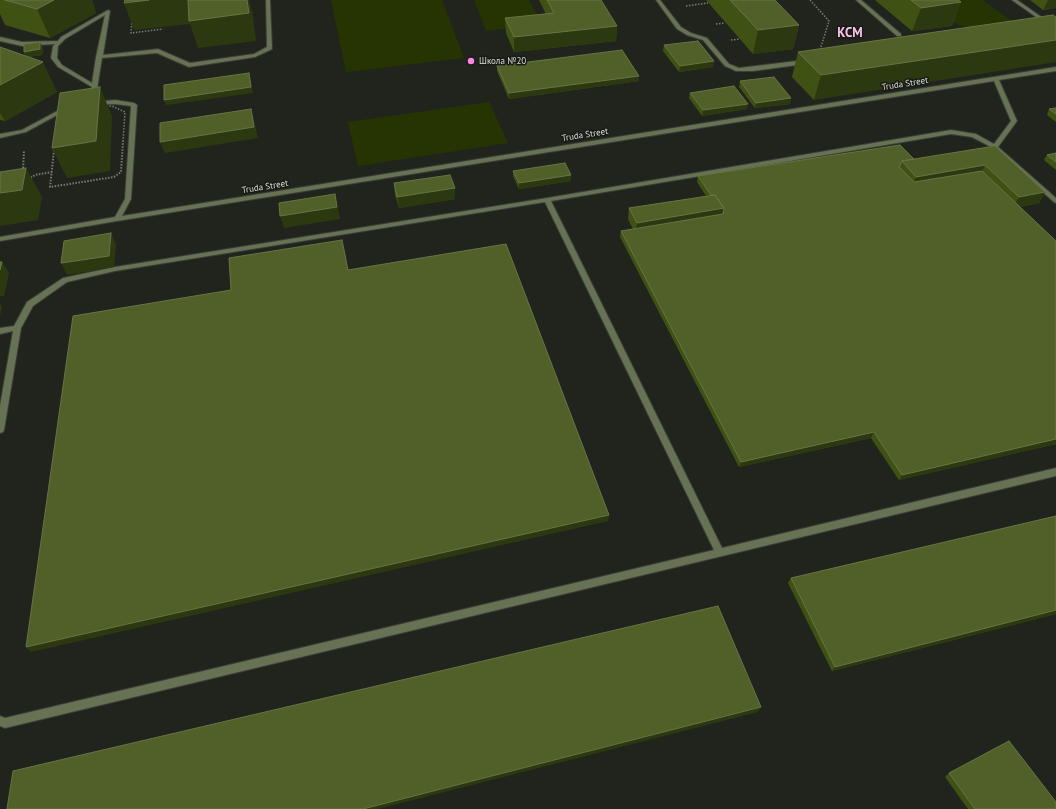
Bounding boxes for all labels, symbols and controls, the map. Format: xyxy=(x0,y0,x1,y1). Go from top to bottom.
district label: КСМ xyxy=(837,25,863,41)
marker: Школа №20 xyxy=(466,56,476,66)
place label: Школа №20 xyxy=(479,56,526,66)
street label: Truda Street xyxy=(881,75,929,93)
street label: Truda Street xyxy=(561,126,609,144)
street label: Truda Street xyxy=(241,178,289,196)

